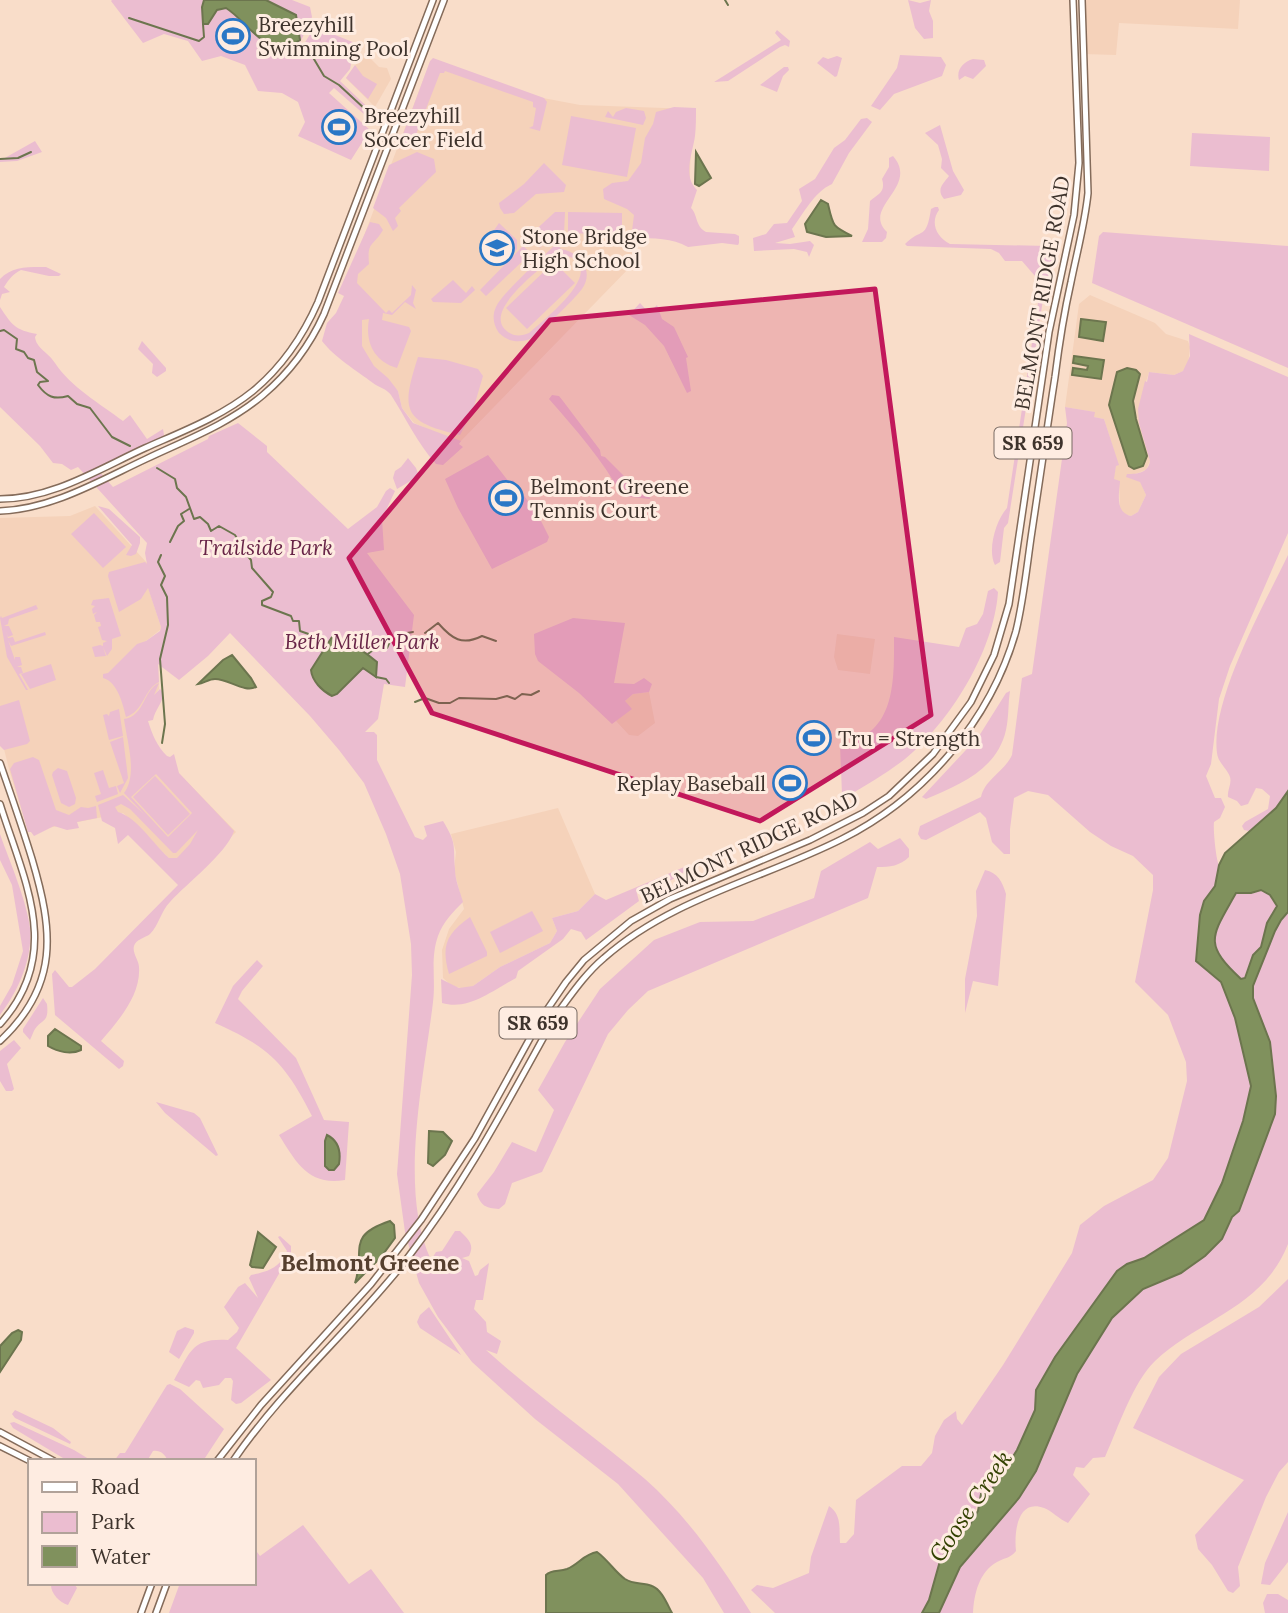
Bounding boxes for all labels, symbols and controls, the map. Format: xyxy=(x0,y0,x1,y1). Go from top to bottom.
place label: Breezyhill Swimming Pool xyxy=(258,11,409,62)
sports icon: Breezyhill Swimming Pool xyxy=(214,17,252,55)
place label: Breezyhill Soccer Field xyxy=(364,102,483,153)
sports icon: Breezyhill Soccer Field xyxy=(320,108,358,146)
street label: BELMONT RIDGE ROAD xyxy=(1008,174,1076,412)
place label: Stone Bridge High School xyxy=(522,223,647,274)
school or university icon: Stone Bridge High School xyxy=(478,229,516,267)
road number: SR 659 xyxy=(995,428,1072,458)
place label: Belmont Greene Tennis Court xyxy=(530,473,689,524)
sports icon: Belmont Greene Tennis Court xyxy=(487,479,525,517)
park label: Trailside Park xyxy=(199,534,333,561)
park label: Beth Miller Park xyxy=(284,628,440,655)
sports icon: Tru = Strength xyxy=(795,719,833,757)
place label: Tru = Strength xyxy=(838,725,980,752)
sports icon: Replay Baseball xyxy=(771,764,809,802)
place label: Replay Baseball xyxy=(617,770,766,797)
street label: BELMONT RIDGE ROAD xyxy=(636,785,862,909)
road number: SR 659 xyxy=(500,1007,576,1038)
district label: Belmont Greene xyxy=(281,1248,459,1277)
water label: Goose Creek xyxy=(922,1445,1018,1567)
legend xyxy=(28,1459,256,1585)
text: Road xyxy=(91,1473,140,1500)
text: Park xyxy=(91,1508,135,1535)
text: Water xyxy=(91,1543,150,1570)

